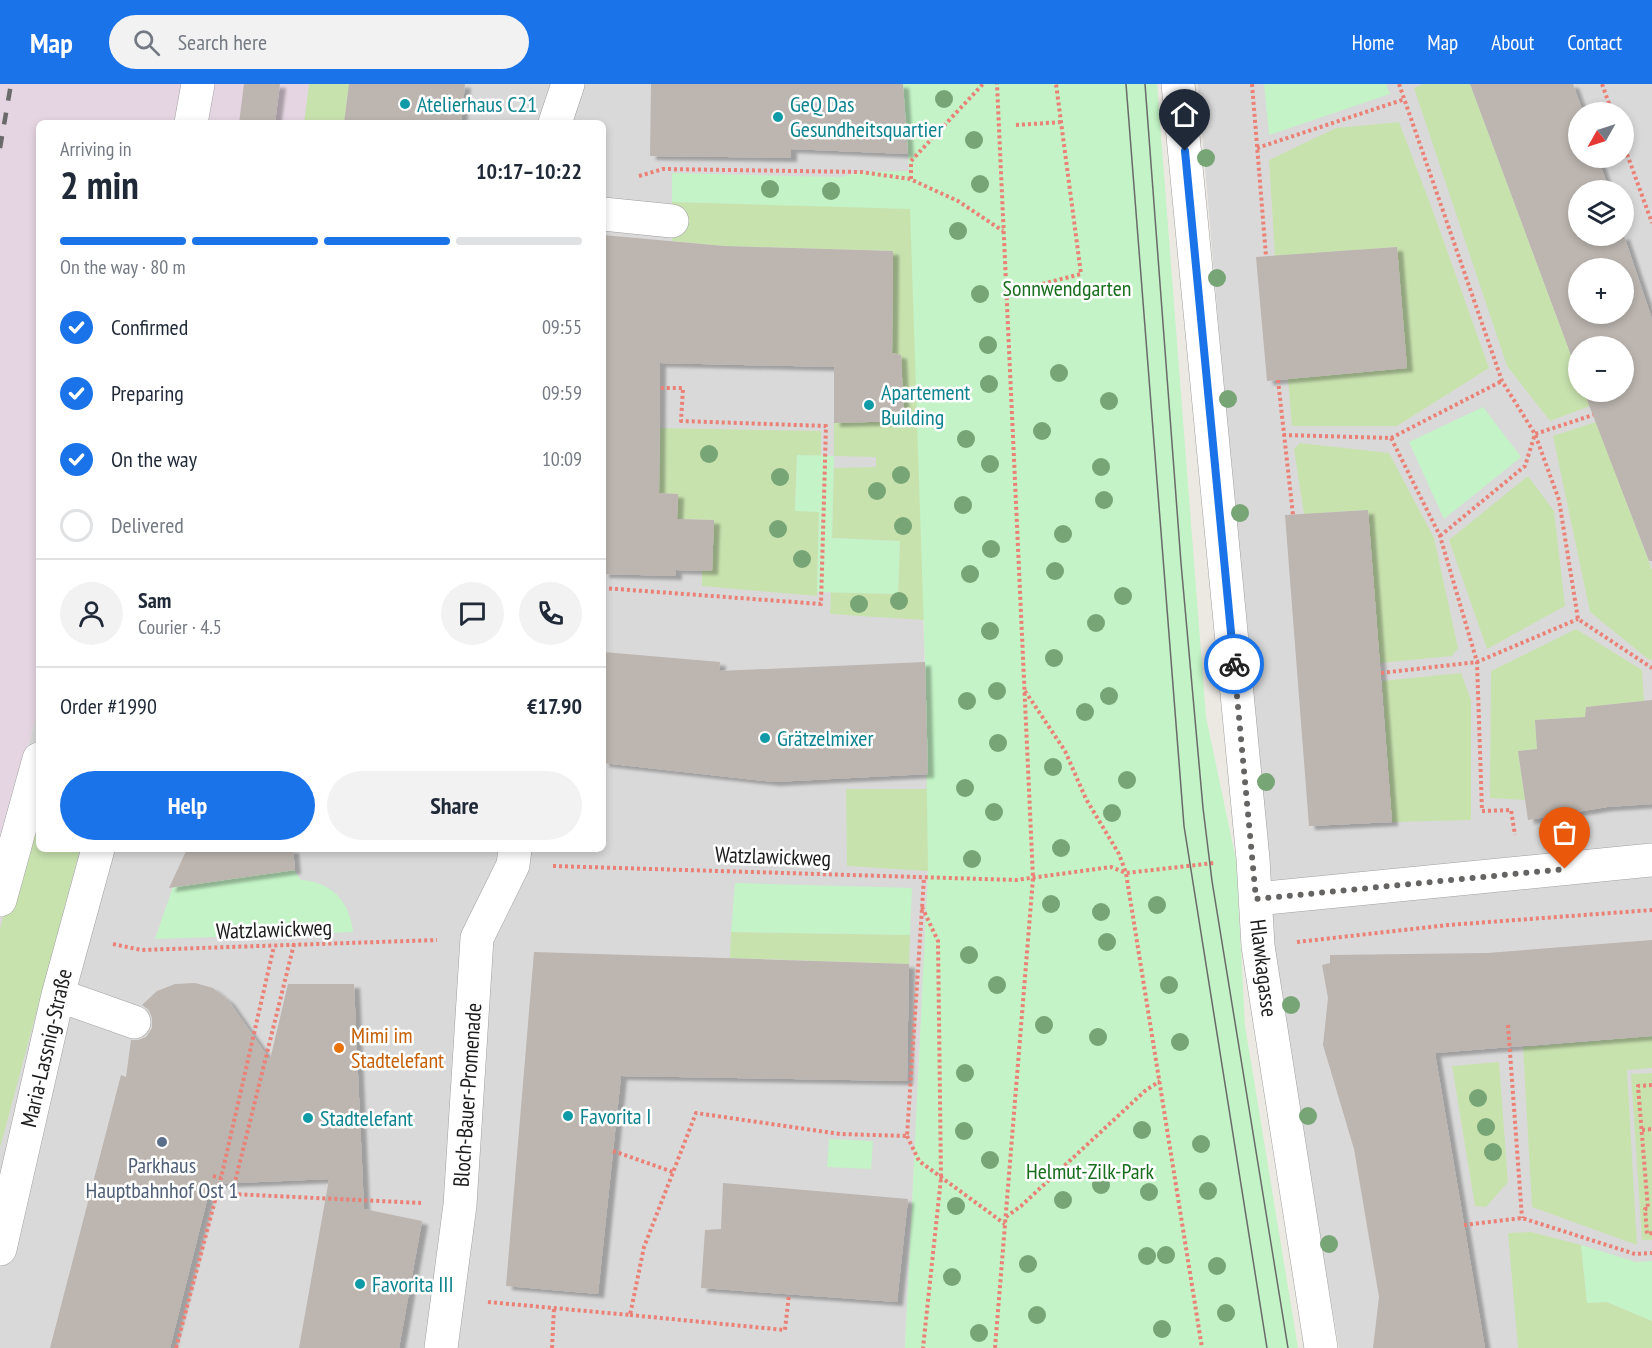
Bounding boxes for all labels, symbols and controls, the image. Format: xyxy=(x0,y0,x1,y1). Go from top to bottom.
search box xyxy=(109,15,529,69)
text: Map xyxy=(30,24,73,61)
icon: search xyxy=(130,26,163,59)
text: Search here xyxy=(178,28,267,56)
text: Home xyxy=(1352,29,1394,56)
text: Map xyxy=(1427,29,1458,56)
text: About xyxy=(1491,29,1534,56)
text: Contact xyxy=(1567,29,1622,56)
pin xyxy=(1159,89,1210,151)
place label: Atelierhaus C21 xyxy=(417,90,537,118)
place label: GeQ Das Gesundheitsquartier xyxy=(790,90,943,143)
marker: Atelierhaus C21 xyxy=(398,97,412,111)
icon: home xyxy=(1168,98,1201,131)
north arrow xyxy=(1568,102,1634,168)
map controls xyxy=(1568,102,1634,402)
marker: GeQ Das Gesundheitsquartier xyxy=(771,110,785,124)
text: Arriving in xyxy=(60,136,132,162)
text: 10:17–10:22 xyxy=(476,157,582,185)
text: 2 min xyxy=(60,159,139,210)
button: layers xyxy=(1568,180,1634,246)
text: On the way · 80 m xyxy=(60,254,186,280)
button: + xyxy=(1568,258,1634,324)
park label: Sonnwendgarten xyxy=(1003,274,1131,302)
icon: check xyxy=(60,311,93,344)
text: Confirmed xyxy=(111,313,188,341)
text: 09:55 xyxy=(542,314,582,340)
button: − xyxy=(1568,336,1634,402)
icon: check xyxy=(60,377,93,410)
place label: Apartement Building xyxy=(881,378,970,431)
text: Preparing xyxy=(111,379,184,407)
text: 09:59 xyxy=(542,380,582,406)
marker: Apartement Building xyxy=(862,398,876,412)
icon: check xyxy=(60,443,93,476)
text: On the way xyxy=(111,445,197,473)
text: 10:09 xyxy=(542,446,582,472)
text: Delivered xyxy=(111,511,184,539)
button: person xyxy=(60,582,123,645)
button: chat xyxy=(441,582,504,645)
button: phone xyxy=(519,582,582,645)
text: Sam xyxy=(138,586,171,614)
text: Courier · 4.5 xyxy=(138,614,222,640)
courier xyxy=(1204,634,1264,694)
icon: bike xyxy=(1218,648,1251,681)
text: Order #1990 xyxy=(60,692,157,720)
text: €17.90 xyxy=(527,692,582,720)
place label: Grätzelmixer xyxy=(777,724,873,752)
marker: Grätzelmixer xyxy=(758,731,772,745)
button: Help xyxy=(60,771,315,840)
button: Share xyxy=(327,771,582,840)
pin xyxy=(1539,807,1590,869)
icon: bag xyxy=(1548,816,1581,849)
street label: Watzlawickweg xyxy=(715,840,831,872)
street label: Watzlawickweg xyxy=(216,913,332,945)
street label: Hlawkagasse xyxy=(1244,918,1284,1018)
street label: Maria-Lassnig-Straße xyxy=(14,966,78,1130)
street label: Bloch-Bauer-Promenade xyxy=(447,1002,487,1188)
place label: Mimi im Stadtelefant xyxy=(351,1021,444,1074)
marker: Mimi im Stadtelefant xyxy=(332,1041,346,1055)
place label: Favorita I xyxy=(580,1102,651,1130)
place label: Stadtelefant xyxy=(320,1104,413,1132)
marker: Favorita I xyxy=(561,1109,575,1123)
marker: Stadtelefant xyxy=(301,1111,315,1125)
marker: Parkhaus Hauptbahnhof Ost 1 xyxy=(155,1135,169,1149)
place label: Parkhaus Hauptbahnhof Ost 1 xyxy=(86,1151,238,1204)
park label: Helmut-Zilk-Park xyxy=(1026,1157,1155,1185)
place label: Favorita III xyxy=(372,1270,454,1298)
marker: Favorita III xyxy=(353,1277,367,1291)

